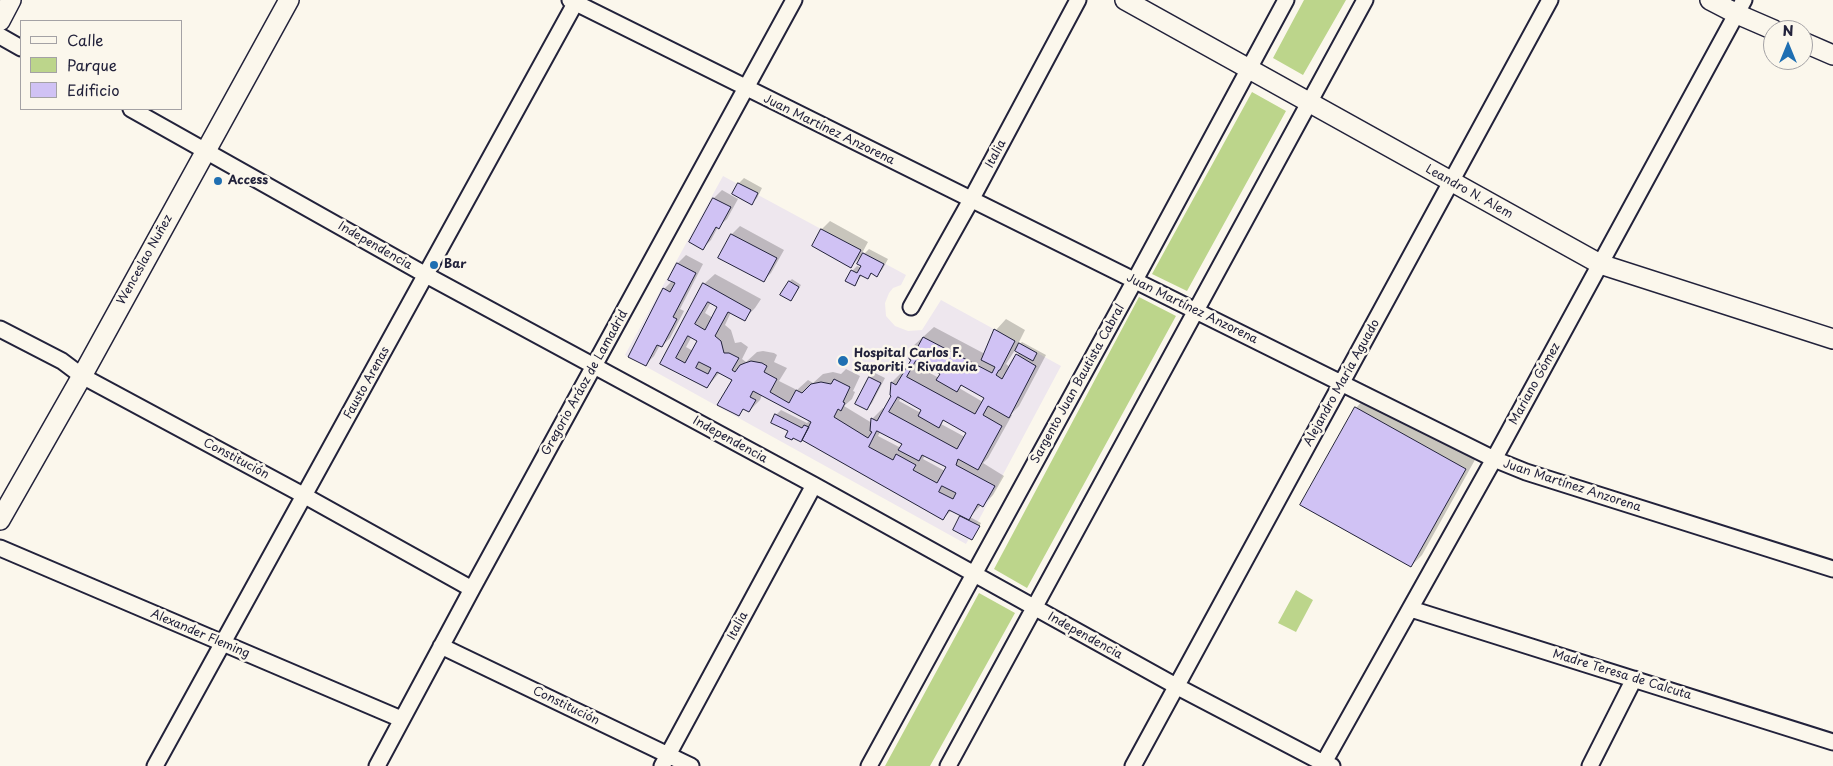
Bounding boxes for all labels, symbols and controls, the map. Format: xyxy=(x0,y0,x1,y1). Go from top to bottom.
legend xyxy=(20,20,182,110)
north arrow xyxy=(1763,20,1813,70)
text: N xyxy=(1782,20,1794,41)
text: Calle xyxy=(67,28,104,51)
text: Parque xyxy=(67,53,117,76)
text: Edificio xyxy=(67,78,120,101)
street label: Juan Martínez Anzorena xyxy=(761,92,897,168)
street label: Italia xyxy=(983,137,1009,171)
street label: Leandro N. Alem xyxy=(1423,162,1515,222)
place label: Access xyxy=(228,174,268,188)
marker: Access xyxy=(212,175,224,187)
street label: Wenceslao Nuñez xyxy=(114,213,176,307)
street label: Independencia xyxy=(335,219,415,273)
place label: Bar xyxy=(444,258,466,272)
marker: Bar xyxy=(428,259,440,271)
street label: Juan Martínez Anzorena xyxy=(1124,271,1260,347)
street label: Sargento Juan Bautista Cabral xyxy=(1028,302,1128,466)
street label: Gregorio Aráoz de Lamadrid xyxy=(539,308,631,458)
street label: Alejandro María Aguado xyxy=(1301,317,1383,449)
street label: Mariano Gómez xyxy=(1507,341,1563,427)
street label: Fausto Arenas xyxy=(341,344,393,422)
place label: Hospital Carlos F. Saporiti - Rivadavia xyxy=(854,347,977,375)
marker: Hospital Carlos F. Saporiti - Rivadavia xyxy=(836,354,850,368)
street label: Independencia xyxy=(690,414,770,466)
street label: Constitución xyxy=(201,436,271,482)
street label: Juan Martínez Anzorena xyxy=(1501,457,1643,515)
street label: Alexander Fleming xyxy=(148,607,252,661)
street label: Italia xyxy=(725,609,751,643)
street label: Independencia xyxy=(1045,610,1125,662)
street label: Madre Teresa de Calcuta xyxy=(1551,647,1693,703)
street label: Constitución xyxy=(530,684,602,728)

